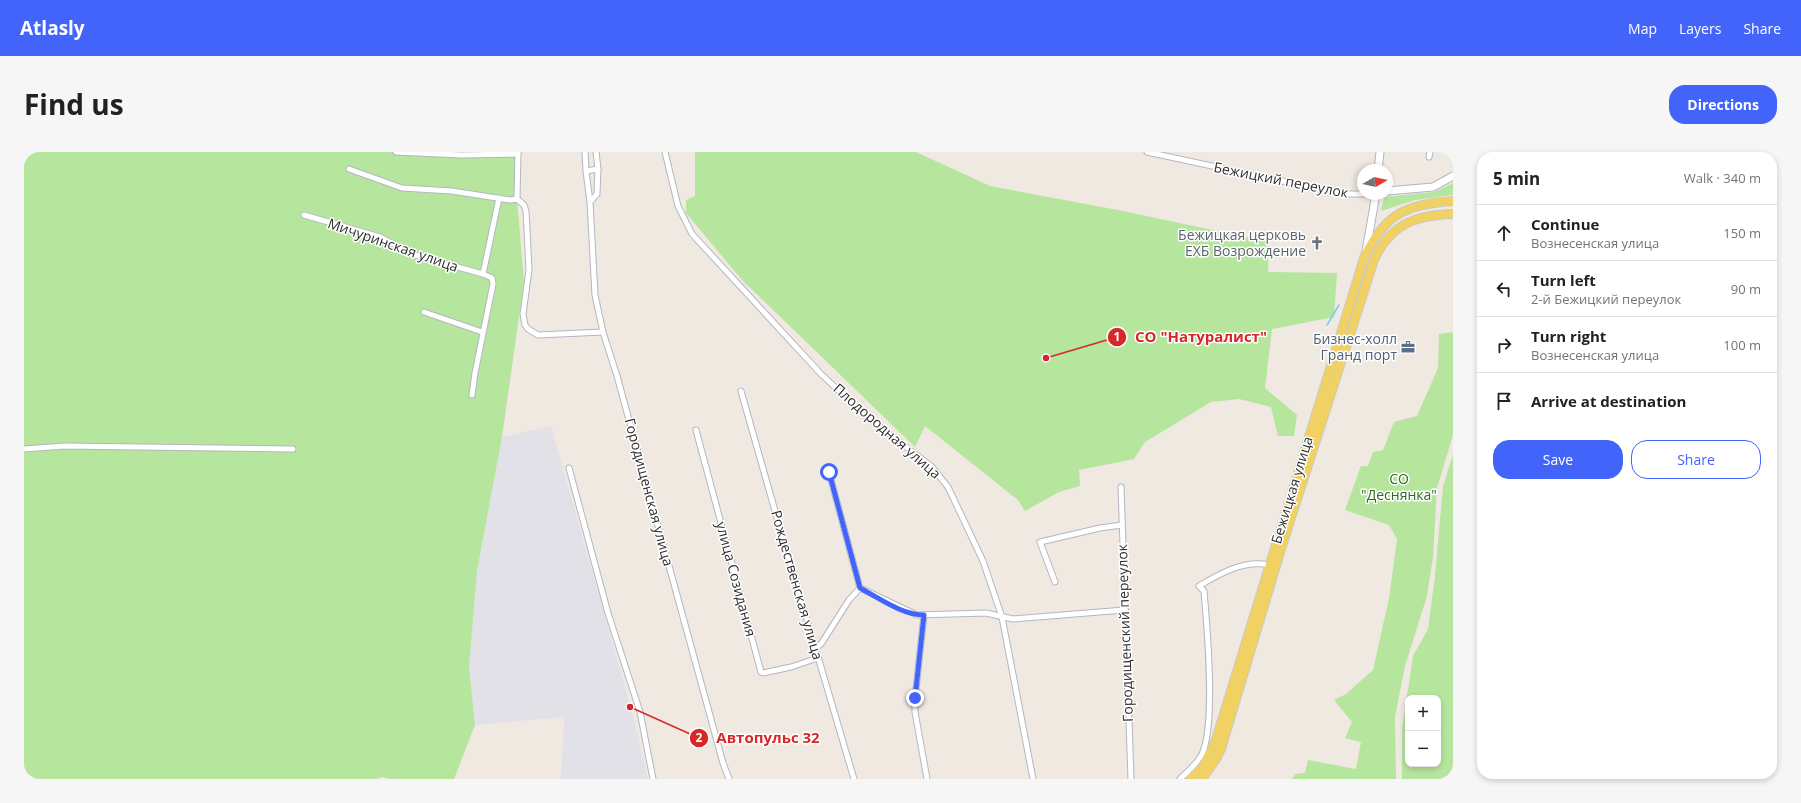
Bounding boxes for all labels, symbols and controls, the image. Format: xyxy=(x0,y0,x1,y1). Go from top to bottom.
text: Atlasly xyxy=(20,15,85,41)
text: Map xyxy=(1628,19,1657,38)
text: Layers xyxy=(1679,19,1721,38)
text: Share xyxy=(1743,19,1781,38)
text: Find us xyxy=(24,85,124,123)
button: Directions xyxy=(1669,85,1777,124)
street label: Бежицкий переулок xyxy=(1212,157,1351,202)
north arrow xyxy=(1357,164,1393,200)
text: 5 min xyxy=(1493,167,1540,190)
text: Walk · 340 m xyxy=(1684,169,1761,187)
street label: Мичуринская улица xyxy=(325,213,461,276)
text: Continue xyxy=(1531,214,1599,234)
icon: ahead xyxy=(1493,222,1515,244)
text: 150 m xyxy=(1723,224,1761,242)
place label: Бежицкая церковь ЕХБ Возрождение xyxy=(1178,225,1306,260)
text: Вознесенская улица xyxy=(1531,234,1659,252)
church icon: Бежицкая церковь ЕХБ Возрождение xyxy=(1309,235,1325,251)
text: Turn left xyxy=(1531,270,1596,290)
icon: left xyxy=(1493,278,1515,300)
text: 90 m xyxy=(1731,280,1761,298)
text: 2-й Бежицкий переулок xyxy=(1531,290,1681,308)
callout: СО "Натуралист" xyxy=(1107,324,1275,351)
text: СО "Натуралист" xyxy=(1135,326,1267,346)
text: Turn right xyxy=(1531,326,1606,346)
text: 1 xyxy=(1114,328,1120,345)
place label: Бизнес-холл Гранд порт xyxy=(1313,329,1397,364)
icon: right xyxy=(1493,334,1515,356)
text: 100 m xyxy=(1723,336,1761,354)
office icon: Бизнес-холл Гранд порт xyxy=(1400,339,1416,355)
text: Вознесенская улица xyxy=(1531,346,1659,364)
street label: Плодородная улица xyxy=(830,379,945,483)
icon: arrive xyxy=(1493,390,1515,412)
text: Arrive at destination xyxy=(1531,391,1686,411)
street label: Городищенская улица xyxy=(621,416,678,568)
street label: Бежицкая улица xyxy=(1266,434,1317,546)
button: Save xyxy=(1493,440,1623,479)
button: Share xyxy=(1631,440,1761,479)
route start xyxy=(820,463,838,481)
park label: СО "Деснянка" xyxy=(1361,469,1437,504)
street label: Рождественская улица xyxy=(767,508,828,662)
street label: улица Созидания xyxy=(712,519,761,638)
street label: Городищенский переулок xyxy=(1112,543,1137,722)
route end xyxy=(906,689,924,707)
map controls xyxy=(1405,695,1441,767)
button: + xyxy=(1405,695,1441,731)
callout: Автопульс 32 xyxy=(689,724,828,751)
text: Автопульс 32 xyxy=(716,727,820,747)
text: 2 xyxy=(696,729,703,746)
button: − xyxy=(1405,731,1441,767)

